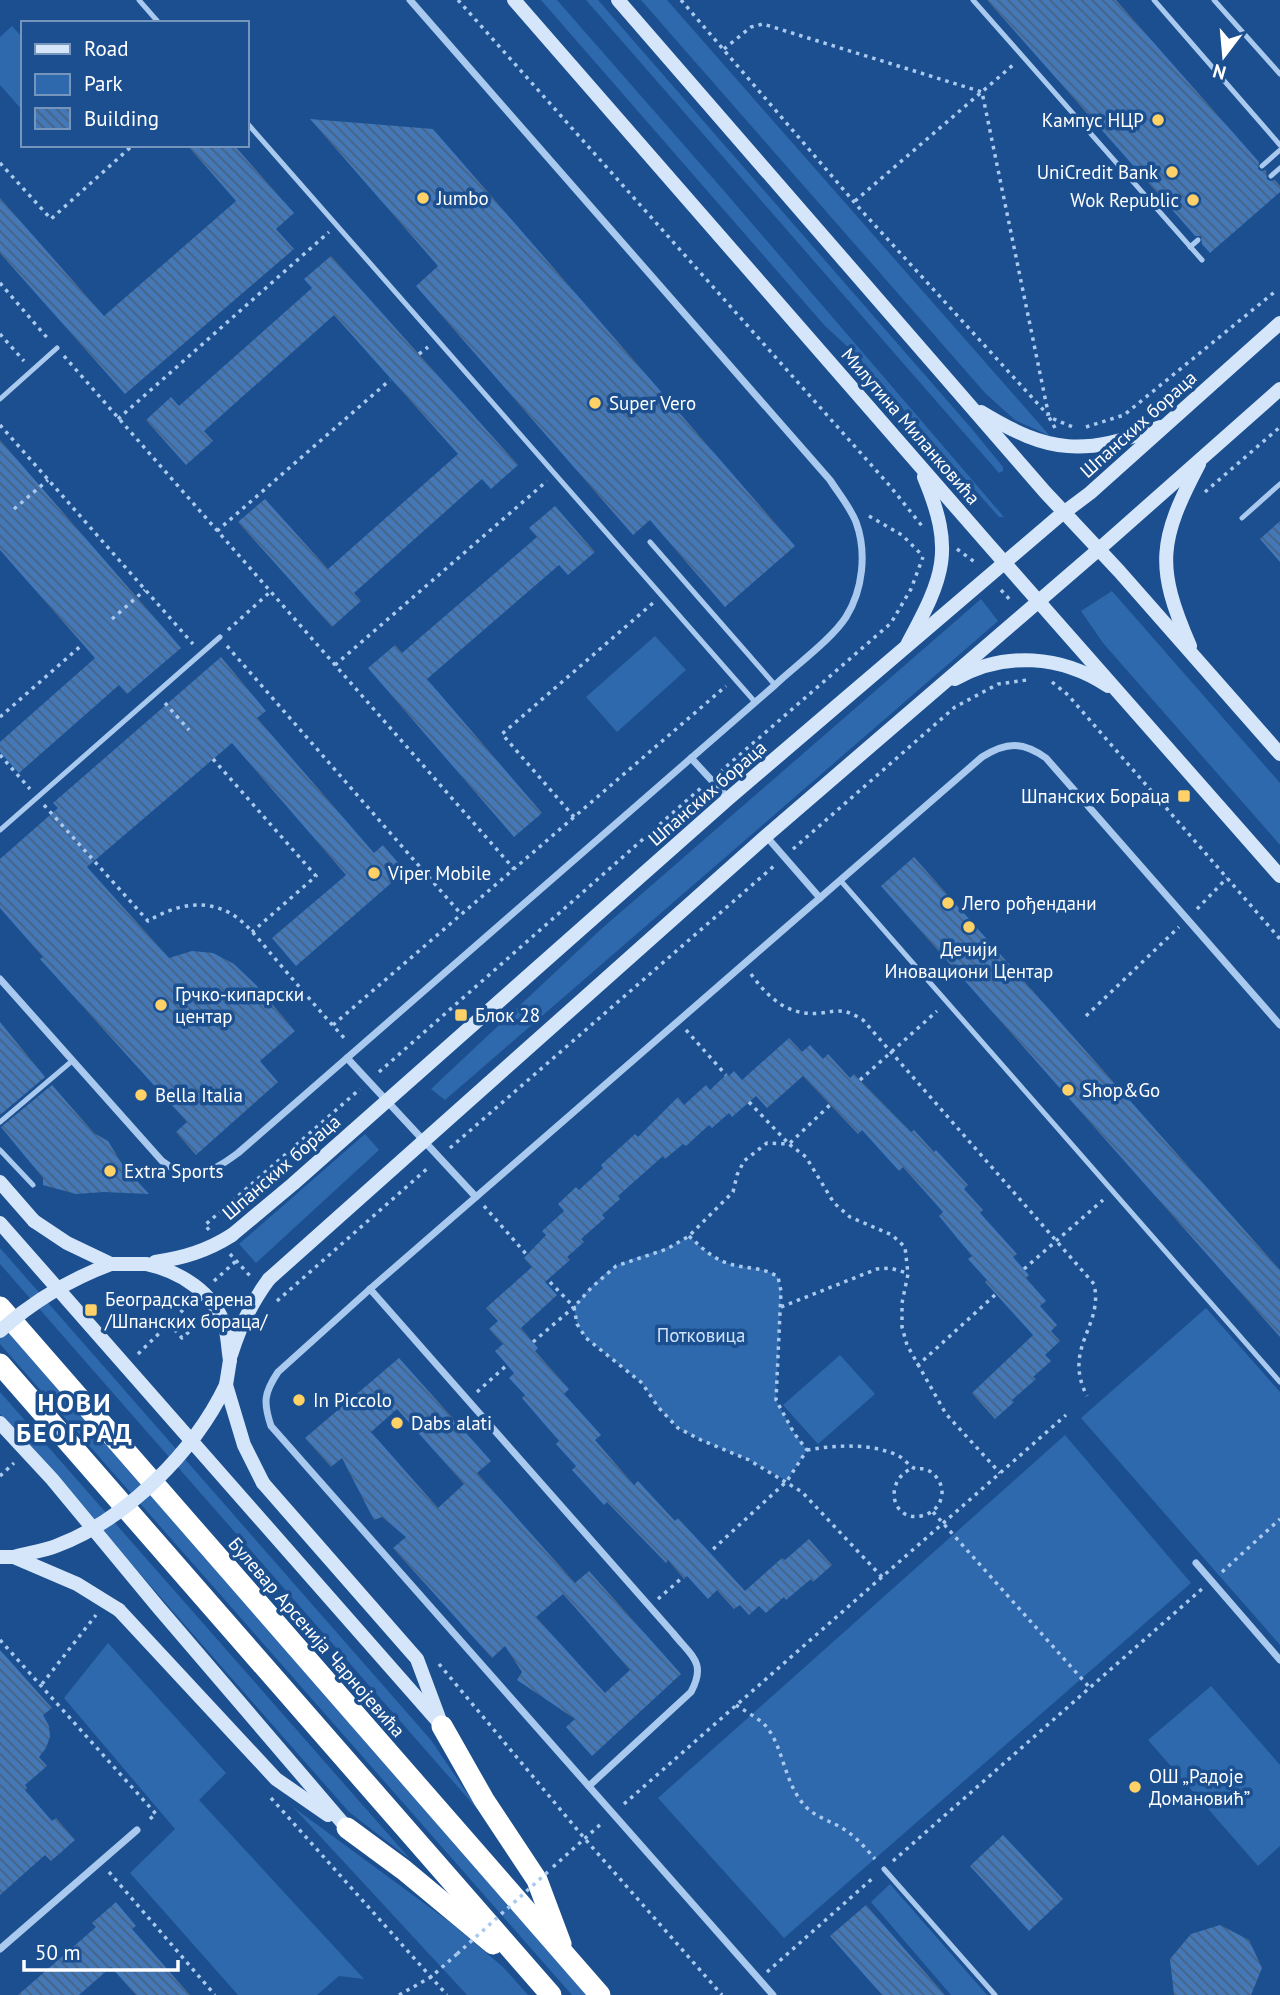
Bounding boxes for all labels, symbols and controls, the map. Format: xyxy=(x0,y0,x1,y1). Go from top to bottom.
legend xyxy=(21,21,248,147)
north arrow xyxy=(1189,21,1259,91)
text: Road xyxy=(84,35,128,62)
text: N xyxy=(1210,59,1229,86)
text: Park xyxy=(84,70,123,97)
text: Building xyxy=(84,105,159,132)
place label: Кампус НЦР xyxy=(1042,108,1144,132)
marker: Кампус НЦР xyxy=(1150,112,1166,128)
place label: UniCredit Bank xyxy=(1037,160,1158,184)
marker: UniCredit Bank xyxy=(1164,164,1180,180)
place label: Jumbo xyxy=(436,186,489,210)
place label: Wok Republic xyxy=(1070,188,1179,212)
marker: Jumbo xyxy=(415,190,431,206)
marker: Wok Republic xyxy=(1185,192,1201,208)
street label: Милутина Миланковића xyxy=(836,343,986,509)
street label: Шпанских бораца xyxy=(1075,365,1201,483)
place label: Super Vero xyxy=(609,391,696,415)
marker: Super Vero xyxy=(587,395,603,411)
street label: Шпанских бораца xyxy=(643,735,771,851)
place label: Шпанских Бораца xyxy=(1021,784,1170,808)
marker: Шпанских Бораца xyxy=(1176,788,1192,804)
place label: Viper Mobile xyxy=(387,861,491,885)
marker: Viper Mobile xyxy=(366,865,382,881)
place label: Лего рођендани xyxy=(961,891,1097,915)
marker: Лего рођендани xyxy=(940,895,956,911)
marker: Дечији Иновациони Центар xyxy=(961,919,977,935)
place label: Дечији Иновациони Центар xyxy=(885,937,1053,983)
place label: Грчко-кипарски центар xyxy=(175,982,304,1028)
marker: Грчко-кипарски центар xyxy=(153,997,169,1013)
place label: Блок 28 xyxy=(475,1003,540,1027)
marker: Блок 28 xyxy=(453,1007,469,1023)
place label: Shop&Go xyxy=(1082,1078,1160,1102)
marker: Shop&Go xyxy=(1060,1082,1076,1098)
place label: Bella Italia xyxy=(155,1083,243,1107)
marker: Bella Italia xyxy=(133,1087,149,1103)
street label: Шпанских бораца xyxy=(217,1109,345,1225)
place label: Extra Sports xyxy=(124,1159,223,1183)
marker: Extra Sports xyxy=(102,1163,118,1179)
place label: Београдска арена /Шпанских бораца/ xyxy=(104,1287,269,1333)
marker: Београдска арена /Шпанских бораца/ xyxy=(83,1302,99,1318)
park label: Потковица xyxy=(657,1323,745,1347)
district label: НОВИ БЕОГРАД xyxy=(16,1386,134,1449)
place label: In Piccolo xyxy=(313,1388,392,1412)
marker: In Piccolo xyxy=(291,1392,307,1408)
place label: Dabs alati xyxy=(411,1411,492,1435)
marker: Dabs alati xyxy=(389,1415,405,1431)
street label: Булевар Арсенија Чарнојевића xyxy=(224,1532,410,1742)
place label: ОШ „Радоје Домановић” xyxy=(1149,1764,1250,1810)
marker: ОШ „Радоје Домановић” xyxy=(1127,1779,1143,1795)
scale bar xyxy=(24,1928,178,1972)
text: 50 m xyxy=(35,1939,81,1966)

